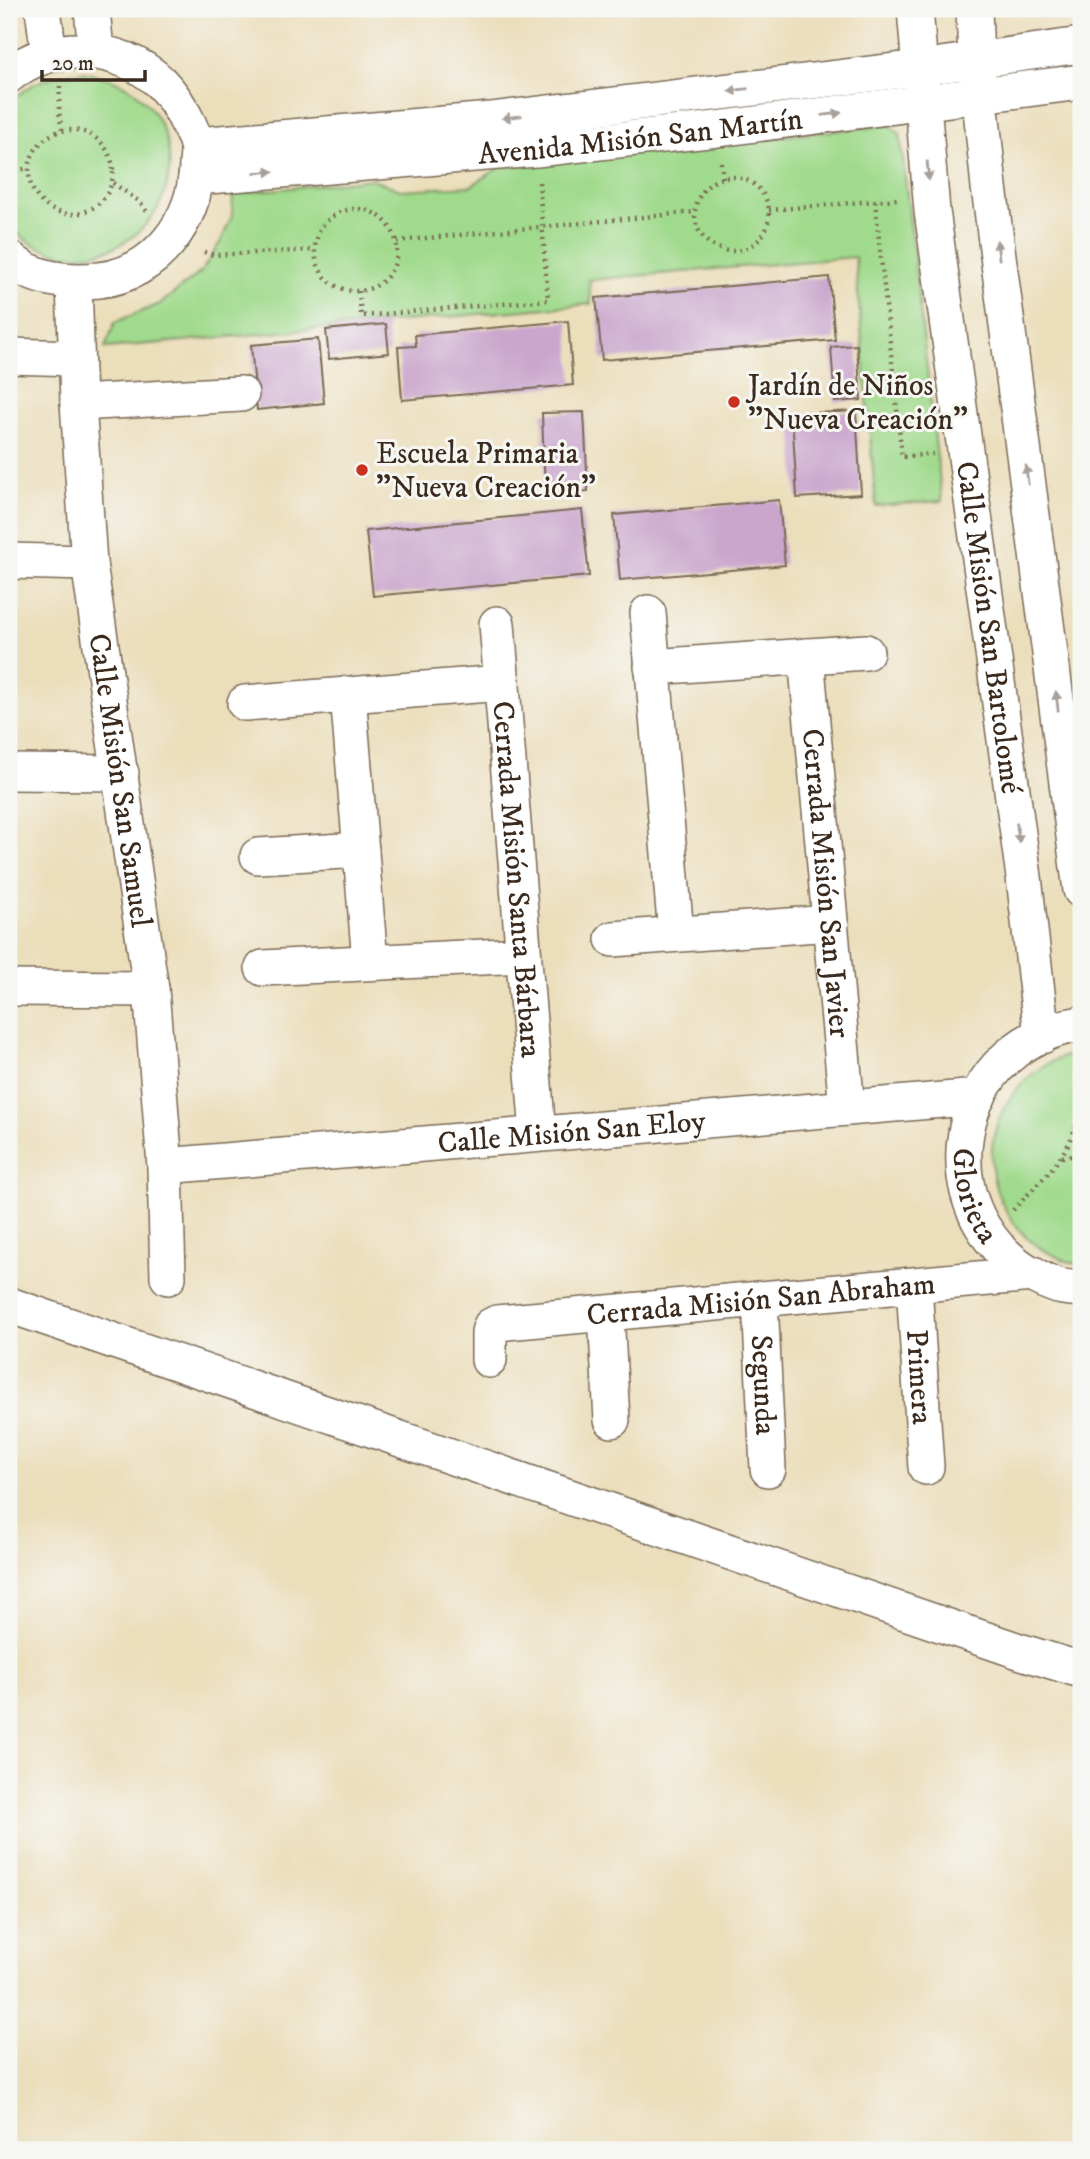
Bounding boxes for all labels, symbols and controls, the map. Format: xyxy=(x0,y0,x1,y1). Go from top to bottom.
scale bar xyxy=(42,38,145,82)
text: 20 m xyxy=(52,51,94,77)
one-way arrow xyxy=(727,84,749,95)
street label: Avenida Misión San Martín xyxy=(476,101,805,174)
one-way arrow xyxy=(821,109,843,120)
one-way arrow xyxy=(501,112,523,123)
one-way arrow xyxy=(923,160,934,182)
one-way arrow xyxy=(254,166,276,177)
one-way arrow xyxy=(992,239,1003,261)
place label: Jardín de Niños "Nueva Creación" xyxy=(745,368,968,439)
marker: Jardín de Niños "Nueva Creación" xyxy=(726,394,742,410)
place label: Escuela Primaria "Nueva Creación" xyxy=(376,436,596,507)
street label: Calle Misión San Bartolomé xyxy=(947,459,1029,797)
marker: Escuela Primaria "Nueva Creación" xyxy=(354,462,370,478)
one-way arrow xyxy=(1022,464,1033,486)
street label: Calle Misión San Samuel xyxy=(79,631,159,930)
one-way arrow xyxy=(1051,690,1062,712)
street label: Cerrada Misión Santa Bárbara xyxy=(483,700,549,1059)
street label: Cerrada Misión San Javier xyxy=(793,727,858,1039)
one-way arrow xyxy=(1012,822,1023,844)
street label: Calle Misión San Eloy xyxy=(436,1103,708,1163)
street label: Glorieta xyxy=(944,1148,1006,1252)
street label: Cerrada Misión San Abraham xyxy=(585,1266,937,1335)
street label: Primera xyxy=(897,1328,940,1426)
street label: Segunda xyxy=(742,1334,783,1436)

